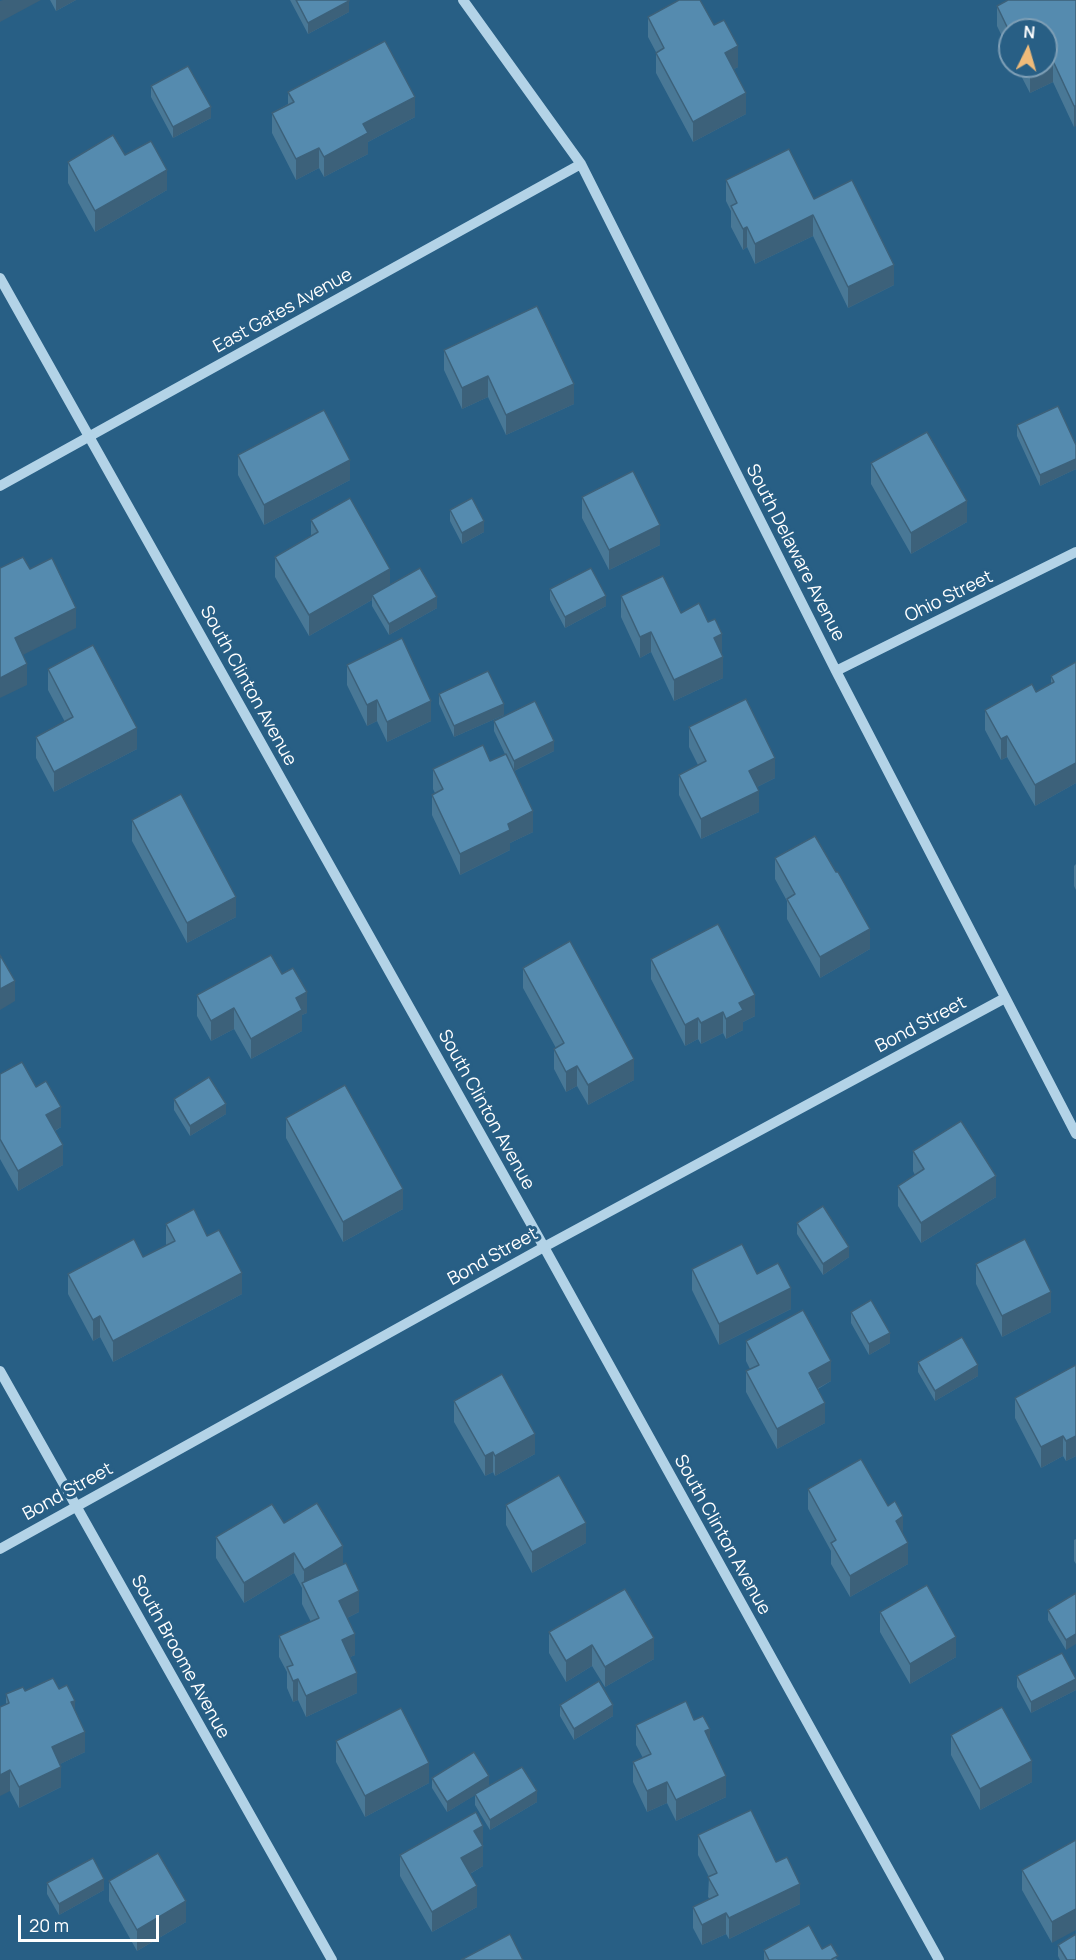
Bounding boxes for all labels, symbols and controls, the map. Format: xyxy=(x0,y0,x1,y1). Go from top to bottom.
north arrow xyxy=(998,18,1058,78)
text: N xyxy=(1023,21,1036,44)
street label: East Gates Avenue xyxy=(210,264,356,358)
street label: South Delaware Avenue xyxy=(741,461,849,645)
street label: Ohio Street xyxy=(902,566,996,628)
street label: South Clinton Avenue xyxy=(195,602,301,770)
street label: Bond Street xyxy=(872,992,970,1058)
street label: South Clinton Avenue xyxy=(433,1026,539,1194)
street label: Bond Street xyxy=(444,1223,542,1291)
street label: South Clinton Avenue xyxy=(669,1451,775,1619)
street label: Bond Street xyxy=(19,1458,117,1526)
street label: South Broome Avenue xyxy=(126,1572,234,1742)
scale bar xyxy=(21,1903,162,1941)
text: 20 m xyxy=(29,1913,69,1937)

